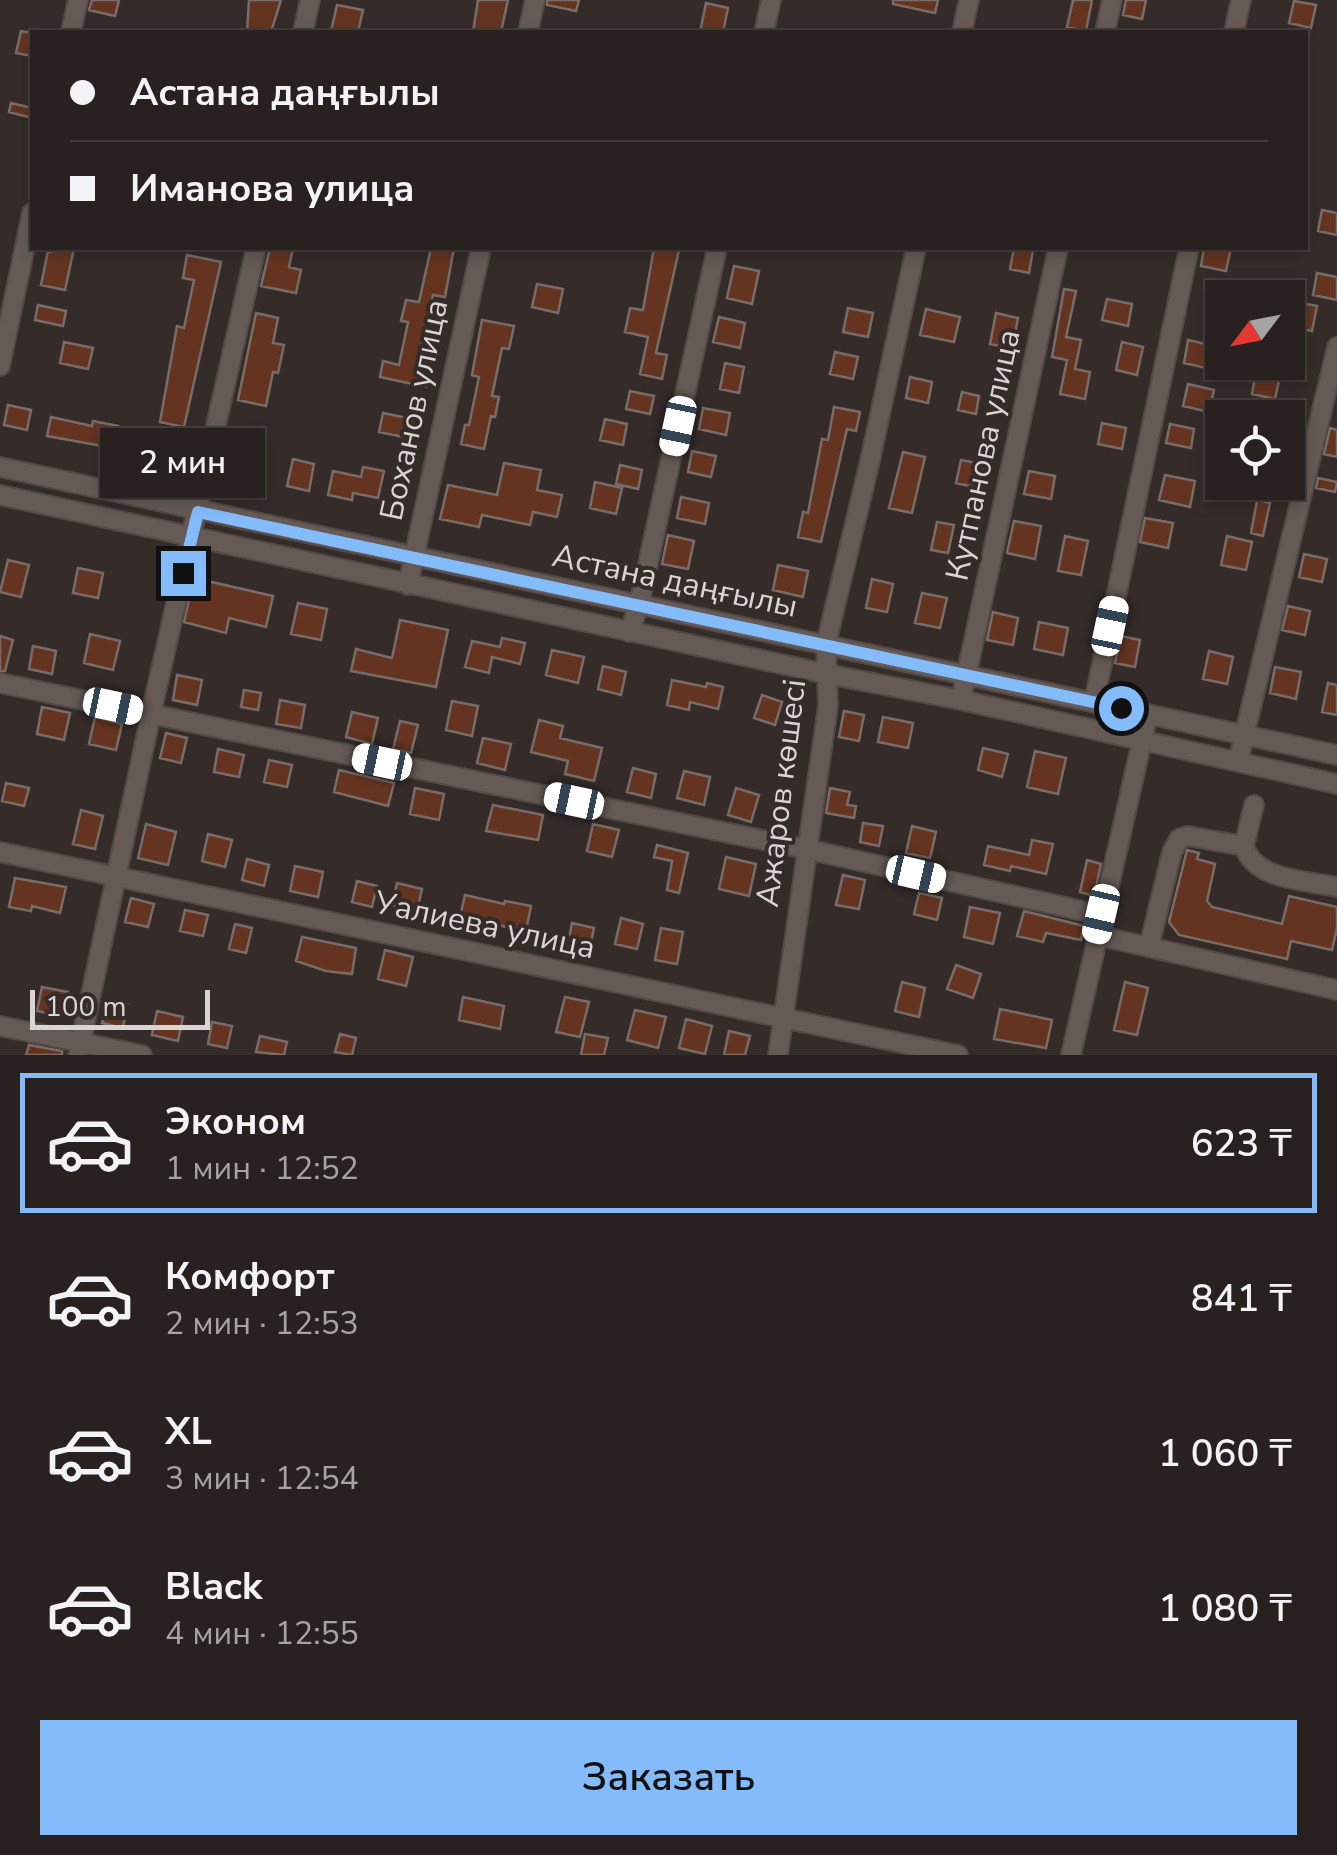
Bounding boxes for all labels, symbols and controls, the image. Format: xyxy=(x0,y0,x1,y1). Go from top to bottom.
text: Астана даңғылы xyxy=(130,67,440,118)
text: Иманова улица xyxy=(130,163,414,214)
north arrow xyxy=(1205,280,1305,380)
map controls xyxy=(1205,280,1305,500)
street label: Боханов улица xyxy=(370,295,458,525)
street label: Кутпанова улица xyxy=(935,325,1031,585)
car xyxy=(657,394,699,458)
button: locate xyxy=(1205,400,1305,500)
callout: 2 мин xyxy=(100,428,266,498)
text: 2 мин xyxy=(139,441,226,484)
street label: Астана даңғылы xyxy=(549,534,801,628)
route end xyxy=(161,551,206,596)
car xyxy=(1089,594,1131,658)
street label: Ажаров көшесі xyxy=(746,677,816,909)
car xyxy=(81,685,145,727)
route start xyxy=(1099,686,1144,731)
car xyxy=(350,741,414,783)
car xyxy=(542,780,606,822)
car xyxy=(883,853,949,895)
street label: Уалиева улица xyxy=(370,880,599,969)
car xyxy=(1080,881,1122,947)
scale bar xyxy=(30,985,210,1030)
text: 100 m xyxy=(45,988,127,1026)
text: Эконом xyxy=(165,1096,306,1147)
icon: car xyxy=(45,1098,135,1188)
text: 623 ₸ xyxy=(1191,1118,1292,1169)
text: 1 мин · 12:52 xyxy=(165,1147,359,1190)
text: Комфорт xyxy=(165,1251,334,1302)
icon: car xyxy=(45,1253,135,1343)
text: 841 ₸ xyxy=(1191,1273,1292,1324)
text: 2 мин · 12:53 xyxy=(165,1302,359,1345)
text: XL xyxy=(165,1406,212,1457)
icon: car xyxy=(45,1408,135,1498)
text: 1 060 ₸ xyxy=(1158,1428,1292,1479)
text: 3 мин · 12:54 xyxy=(165,1457,359,1500)
text: Black xyxy=(165,1561,262,1612)
icon: car xyxy=(45,1563,135,1653)
text: 1 080 ₸ xyxy=(1158,1583,1292,1634)
text: 4 мин · 12:55 xyxy=(165,1612,359,1655)
button: Заказать xyxy=(40,1720,1297,1835)

